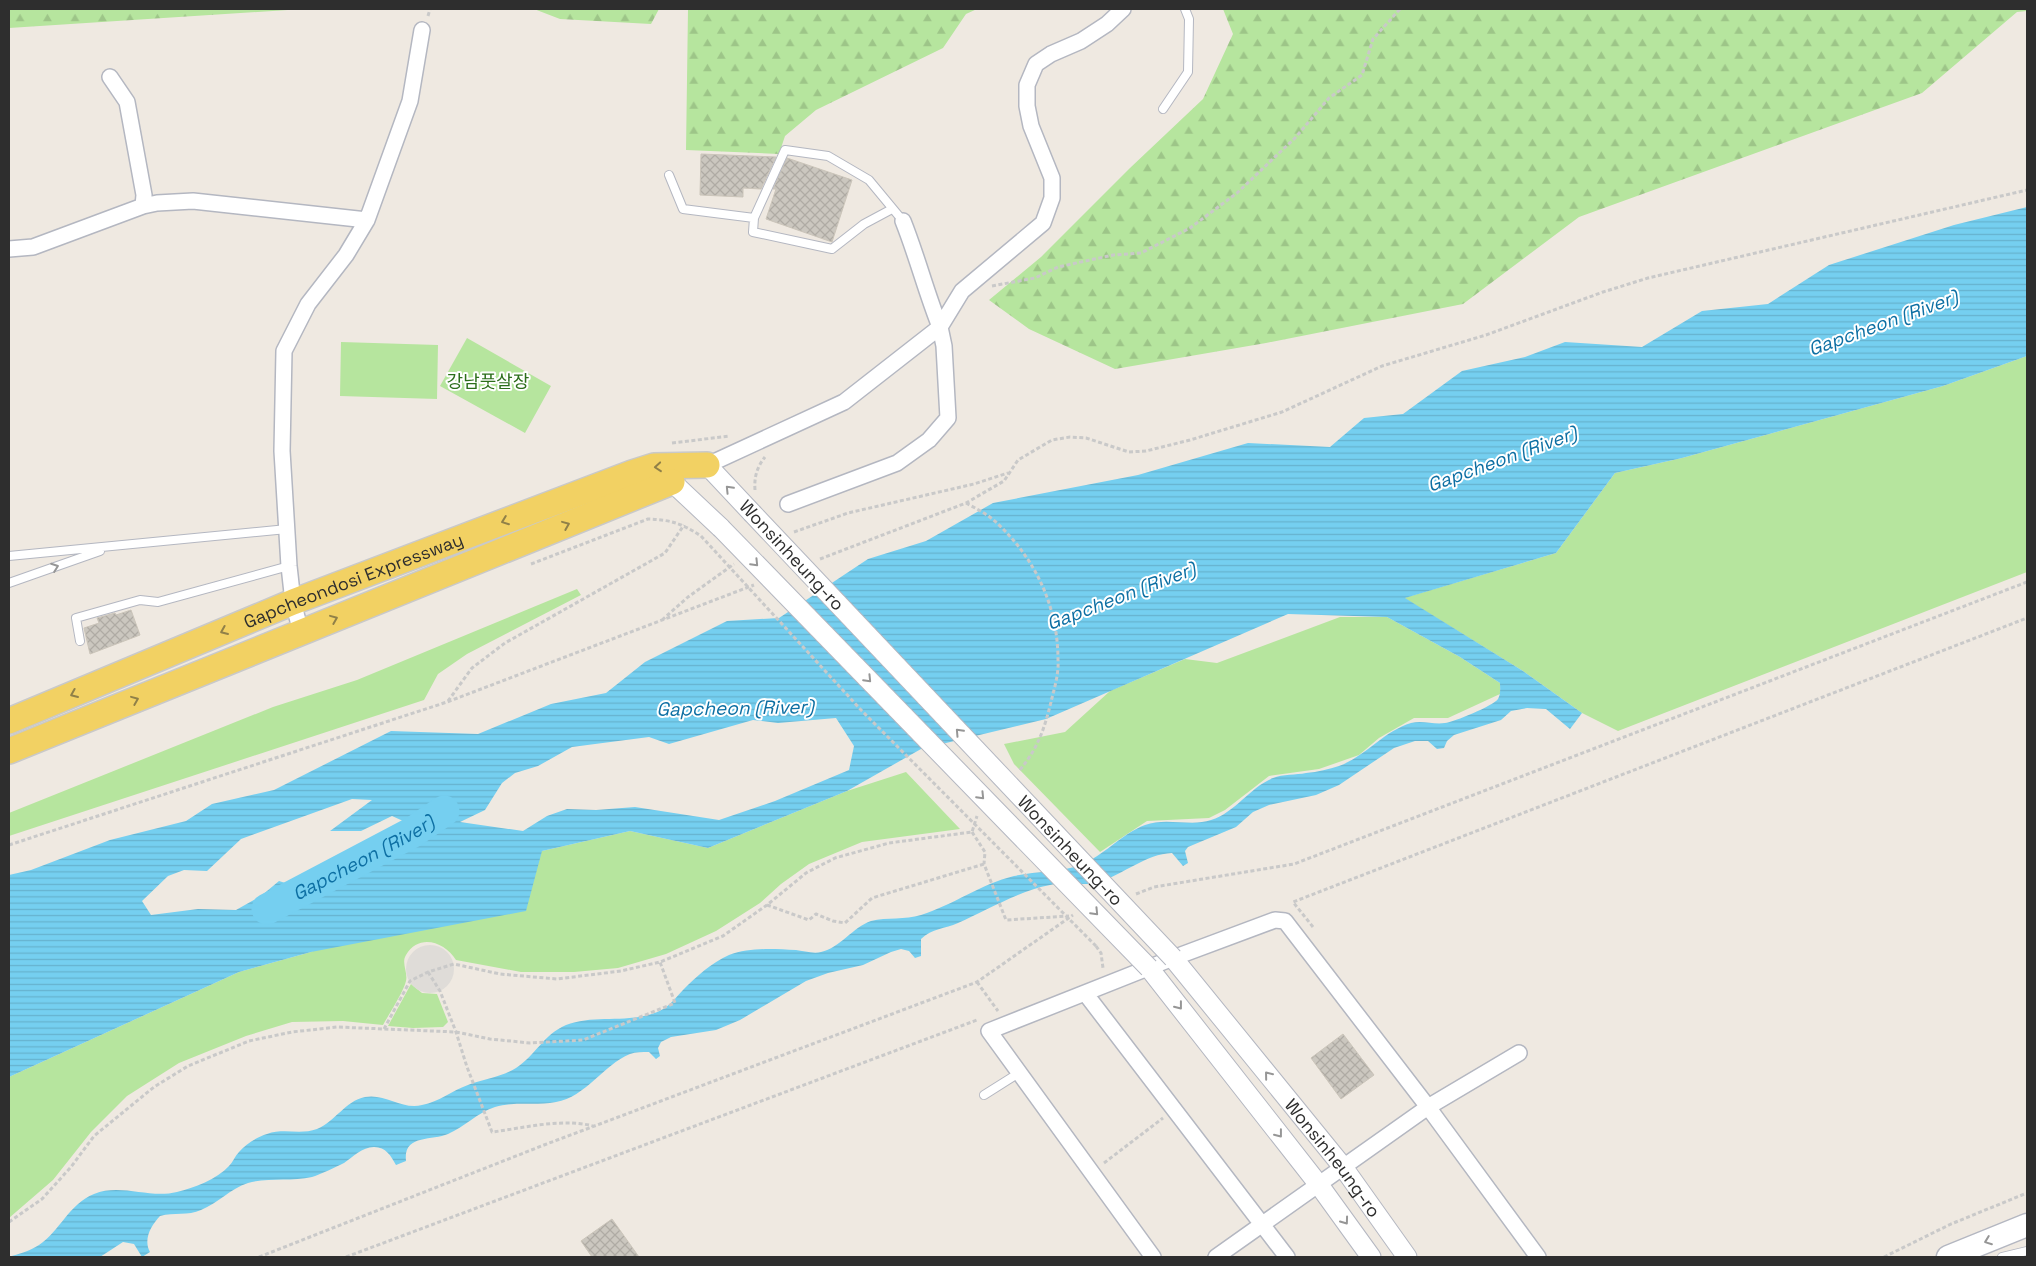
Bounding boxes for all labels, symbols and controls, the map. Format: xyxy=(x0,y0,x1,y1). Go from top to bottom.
water label: Gapcheon (River) xyxy=(1805,284,1963,362)
park label: 강남풋살장 xyxy=(447,370,529,393)
water label: Gapcheon (River) xyxy=(1424,420,1582,498)
one-way arrow xyxy=(654,461,662,472)
one-way arrow xyxy=(726,486,735,495)
street label: Wonsinheung-ro xyxy=(735,495,849,615)
one-way arrow xyxy=(501,515,510,525)
one-way arrow xyxy=(561,520,570,531)
street label: Gapcheondosi Expressway xyxy=(240,527,466,633)
water label: Gapcheon (River) xyxy=(1043,555,1201,636)
one-way arrow xyxy=(749,557,758,566)
one-way arrow xyxy=(50,563,59,573)
one-way arrow xyxy=(329,614,338,625)
one-way arrow xyxy=(220,625,229,636)
one-way arrow xyxy=(862,674,871,683)
one-way arrow xyxy=(70,688,79,698)
water label: Gapcheon (River) xyxy=(656,694,816,722)
one-way arrow xyxy=(130,695,139,706)
one-way arrow xyxy=(956,728,965,737)
one-way arrow xyxy=(975,790,984,799)
street label: Wonsinheung-ro xyxy=(1013,790,1129,910)
water label: Gapcheon (River) xyxy=(288,808,440,906)
one-way arrow xyxy=(1089,906,1098,915)
one-way arrow xyxy=(1173,1000,1181,1009)
one-way arrow xyxy=(1266,1072,1274,1081)
street label: Wonsinheung-ro xyxy=(1280,1094,1386,1221)
one-way arrow xyxy=(1273,1128,1282,1138)
one-way arrow xyxy=(1339,1215,1348,1225)
one-way arrow xyxy=(1984,1235,1992,1245)

